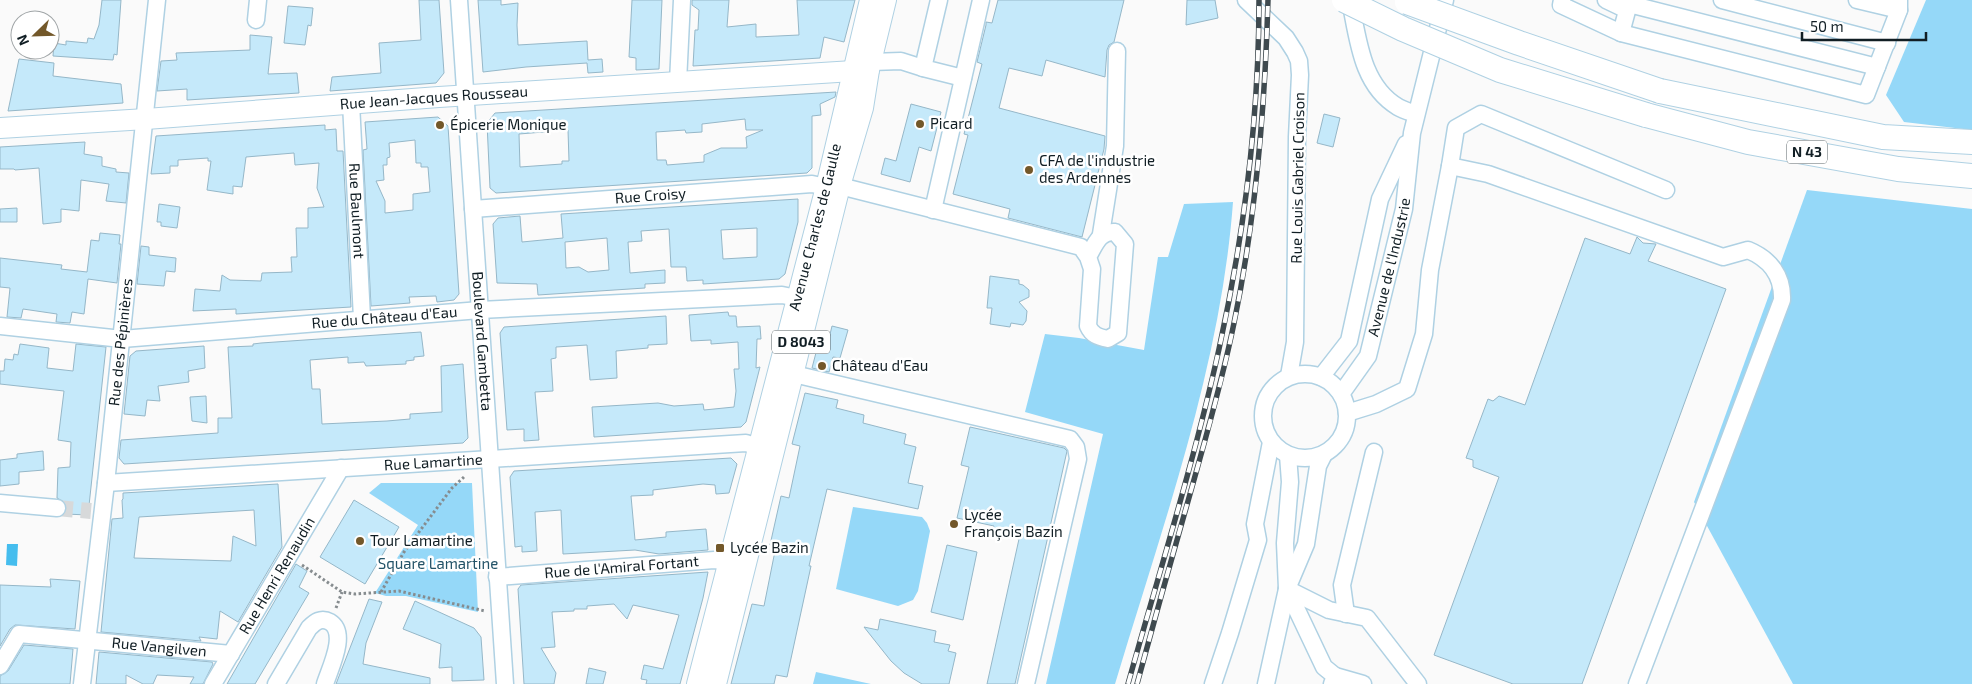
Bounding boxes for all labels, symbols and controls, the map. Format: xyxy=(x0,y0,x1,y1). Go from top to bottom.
north arrow xyxy=(10,10,60,60)
scale bar xyxy=(1802,10,1926,42)
text: 50 m xyxy=(1810,17,1844,35)
text: N xyxy=(13,32,32,48)
street label: Rue Jean-Jacques Rousseau xyxy=(339,81,528,112)
street label: Rue Louis Gabriel Croison xyxy=(1287,92,1307,264)
place label: Picard xyxy=(930,114,973,132)
place label: Épicerie Monique xyxy=(450,115,567,133)
marker: Picard xyxy=(914,118,926,130)
marker: Épicerie Monique xyxy=(434,119,446,131)
road number: N 43 xyxy=(1787,140,1827,163)
street label: Avenue Charles de Gaulle xyxy=(784,141,844,312)
place label: CFA de l'industrie des Ardennes xyxy=(1039,151,1155,186)
street label: Rue Baulmont xyxy=(346,162,369,259)
marker: CFA de l'industrie des Ardennes xyxy=(1023,164,1035,176)
street label: Rue Croisy xyxy=(614,183,687,207)
street label: Avenue de l'Industrie xyxy=(1363,197,1413,338)
street label: Boulevard Gambetta xyxy=(469,271,497,412)
street label: Rue des Pépinières xyxy=(104,277,136,407)
street label: Rue du Château d'Eau xyxy=(311,302,458,332)
road number: D 8043 xyxy=(772,331,830,354)
place label: Château d'Eau xyxy=(832,356,928,374)
marker: Château d'Eau xyxy=(816,360,828,372)
street label: Rue Lamartine xyxy=(383,449,483,474)
place label: Lycée François Bazin xyxy=(964,505,1063,541)
street label: Rue Henri Renaudin xyxy=(235,513,318,637)
marker: Lycée François Bazin xyxy=(948,518,960,530)
place label: Tour Lamartine xyxy=(370,531,473,549)
marker: Tour Lamartine xyxy=(354,535,366,547)
place label: Lycée Bazin xyxy=(730,538,809,556)
marker: Lycée Bazin xyxy=(714,542,726,554)
street label: Rue de l'Amiral Fortant xyxy=(544,551,700,581)
park label: Square Lamartine xyxy=(378,554,498,572)
street label: Rue Vangilven xyxy=(111,633,208,660)

